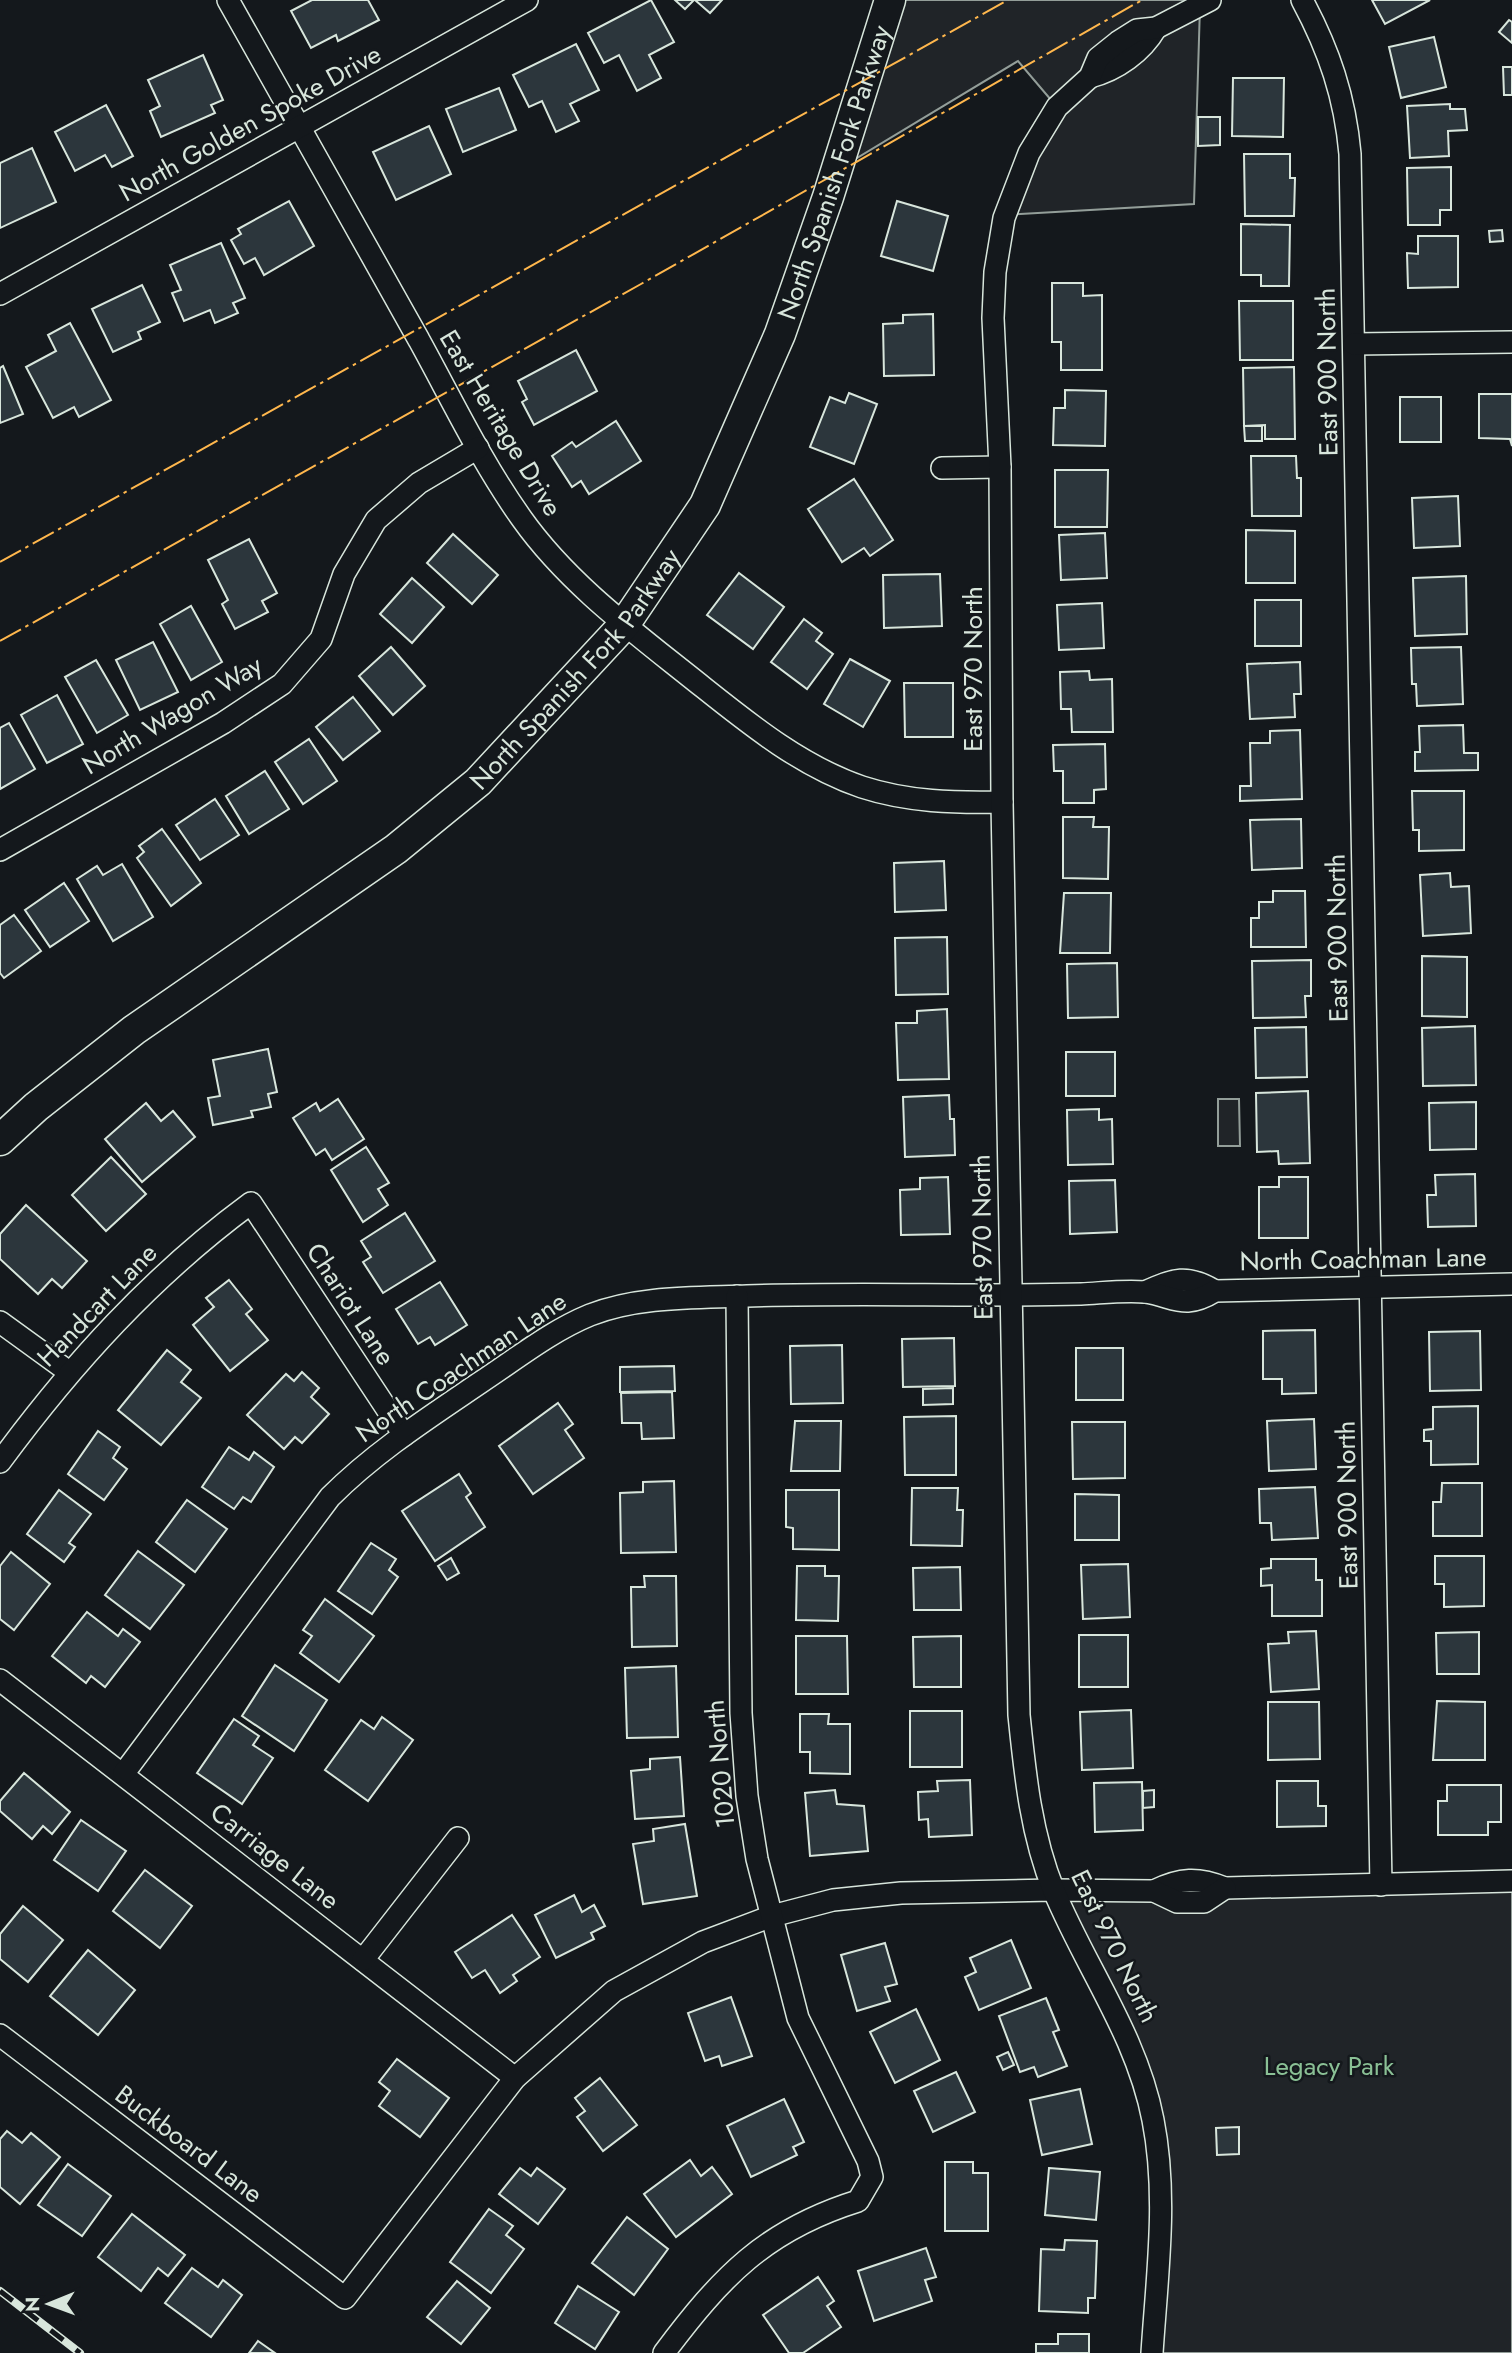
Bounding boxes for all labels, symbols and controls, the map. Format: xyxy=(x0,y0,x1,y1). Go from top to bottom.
street label: North Spanish Fork Parkway xyxy=(767,20,900,325)
street label: North Golden Spoke Drive xyxy=(112,35,388,211)
street label: East 900 North xyxy=(1307,287,1347,457)
street label: East Heritage Drive xyxy=(430,323,572,523)
street label: North Spanish Fork Parkway xyxy=(461,540,690,798)
street label: East 970 North xyxy=(954,586,992,752)
street label: North Wagon Way xyxy=(75,646,270,784)
street label: East 900 North xyxy=(1317,853,1357,1023)
street label: East 970 North xyxy=(962,1154,1002,1320)
street label: Handcart Lane xyxy=(28,1235,166,1375)
street label: Chariot Lane xyxy=(297,1235,405,1373)
street label: North Coachman Lane xyxy=(1239,1238,1487,1280)
street label: North Coachman Lane xyxy=(348,1282,574,1452)
street label: East 900 North xyxy=(1327,1420,1367,1590)
street label: 1020 North xyxy=(695,1698,745,1830)
street label: Carriage Lane xyxy=(202,1793,348,1919)
street label: East 970 North xyxy=(1062,1863,1168,2029)
park label: Legacy Park xyxy=(1264,2047,1395,2085)
street label: Buckboard Lane xyxy=(107,2076,271,2212)
north arrow xyxy=(14,2269,84,2339)
text: N xyxy=(19,2297,46,2312)

